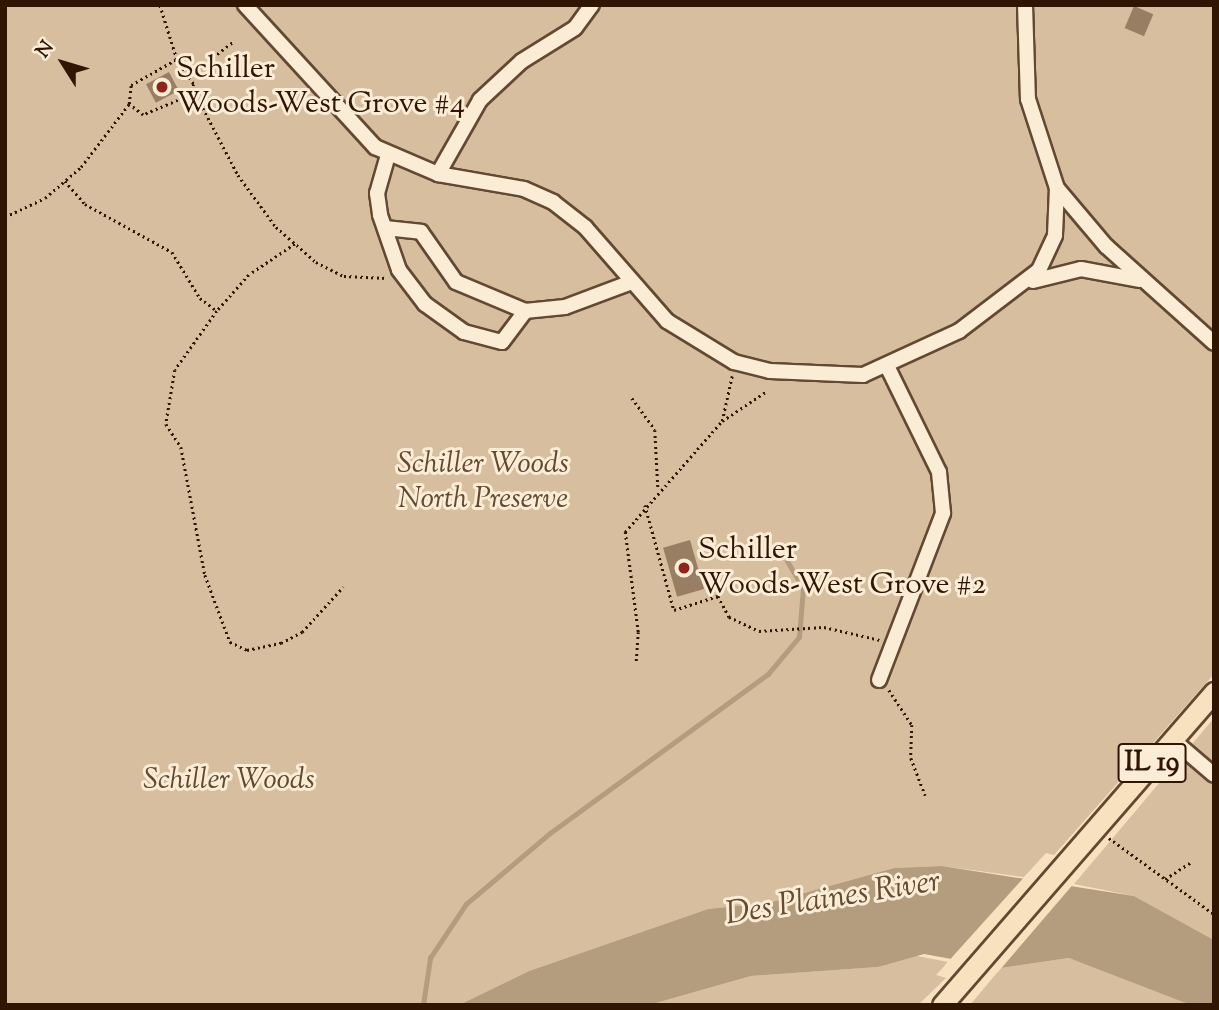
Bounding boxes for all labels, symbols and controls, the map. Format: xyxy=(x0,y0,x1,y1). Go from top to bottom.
north arrow xyxy=(28,28,98,98)
text: N xyxy=(30,36,61,64)
place label: Schiller Woods-West Grove #4 xyxy=(176,52,465,122)
marker: Schiller Woods-West Grove #4 xyxy=(154,79,170,95)
park label: Schiller Woods North Preserve xyxy=(397,447,569,518)
place label: Schiller Woods-West Grove #2 xyxy=(698,533,986,604)
marker: Schiller Woods-West Grove #2 xyxy=(676,560,692,576)
road number: IL 19 xyxy=(1117,738,1187,788)
park label: Schiller Woods xyxy=(143,763,315,799)
water label: Des Plaines River xyxy=(723,863,943,935)

